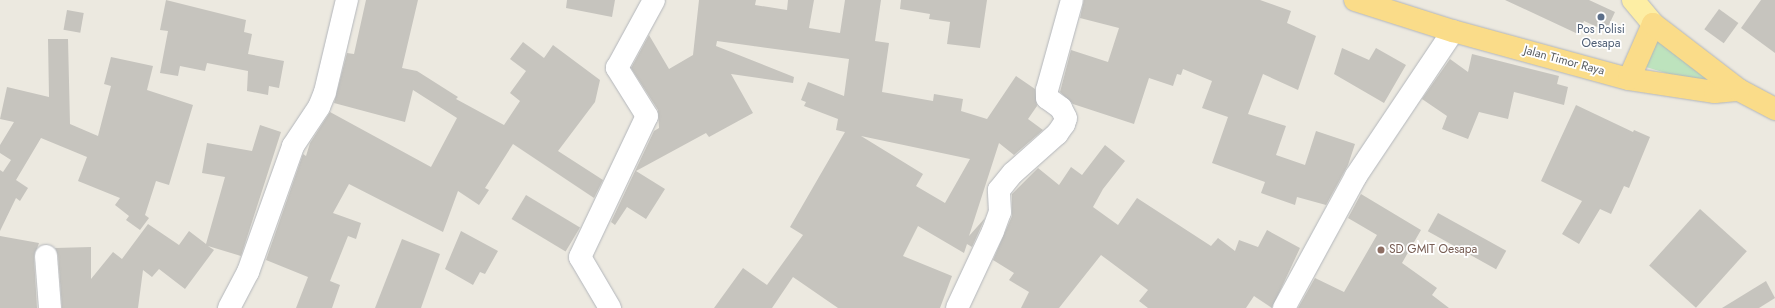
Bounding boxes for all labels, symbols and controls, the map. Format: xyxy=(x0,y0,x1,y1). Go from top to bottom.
marker: Pos Polisi Oesapa xyxy=(1596,12,1606,22)
place label: Pos Polisi Oesapa xyxy=(1577,23,1625,51)
street label: Jalan Timor Raya xyxy=(1522,43,1606,79)
place label: SD GMIT Oesapa xyxy=(1389,243,1477,257)
marker: SD GMIT Oesapa xyxy=(1376,245,1386,255)

